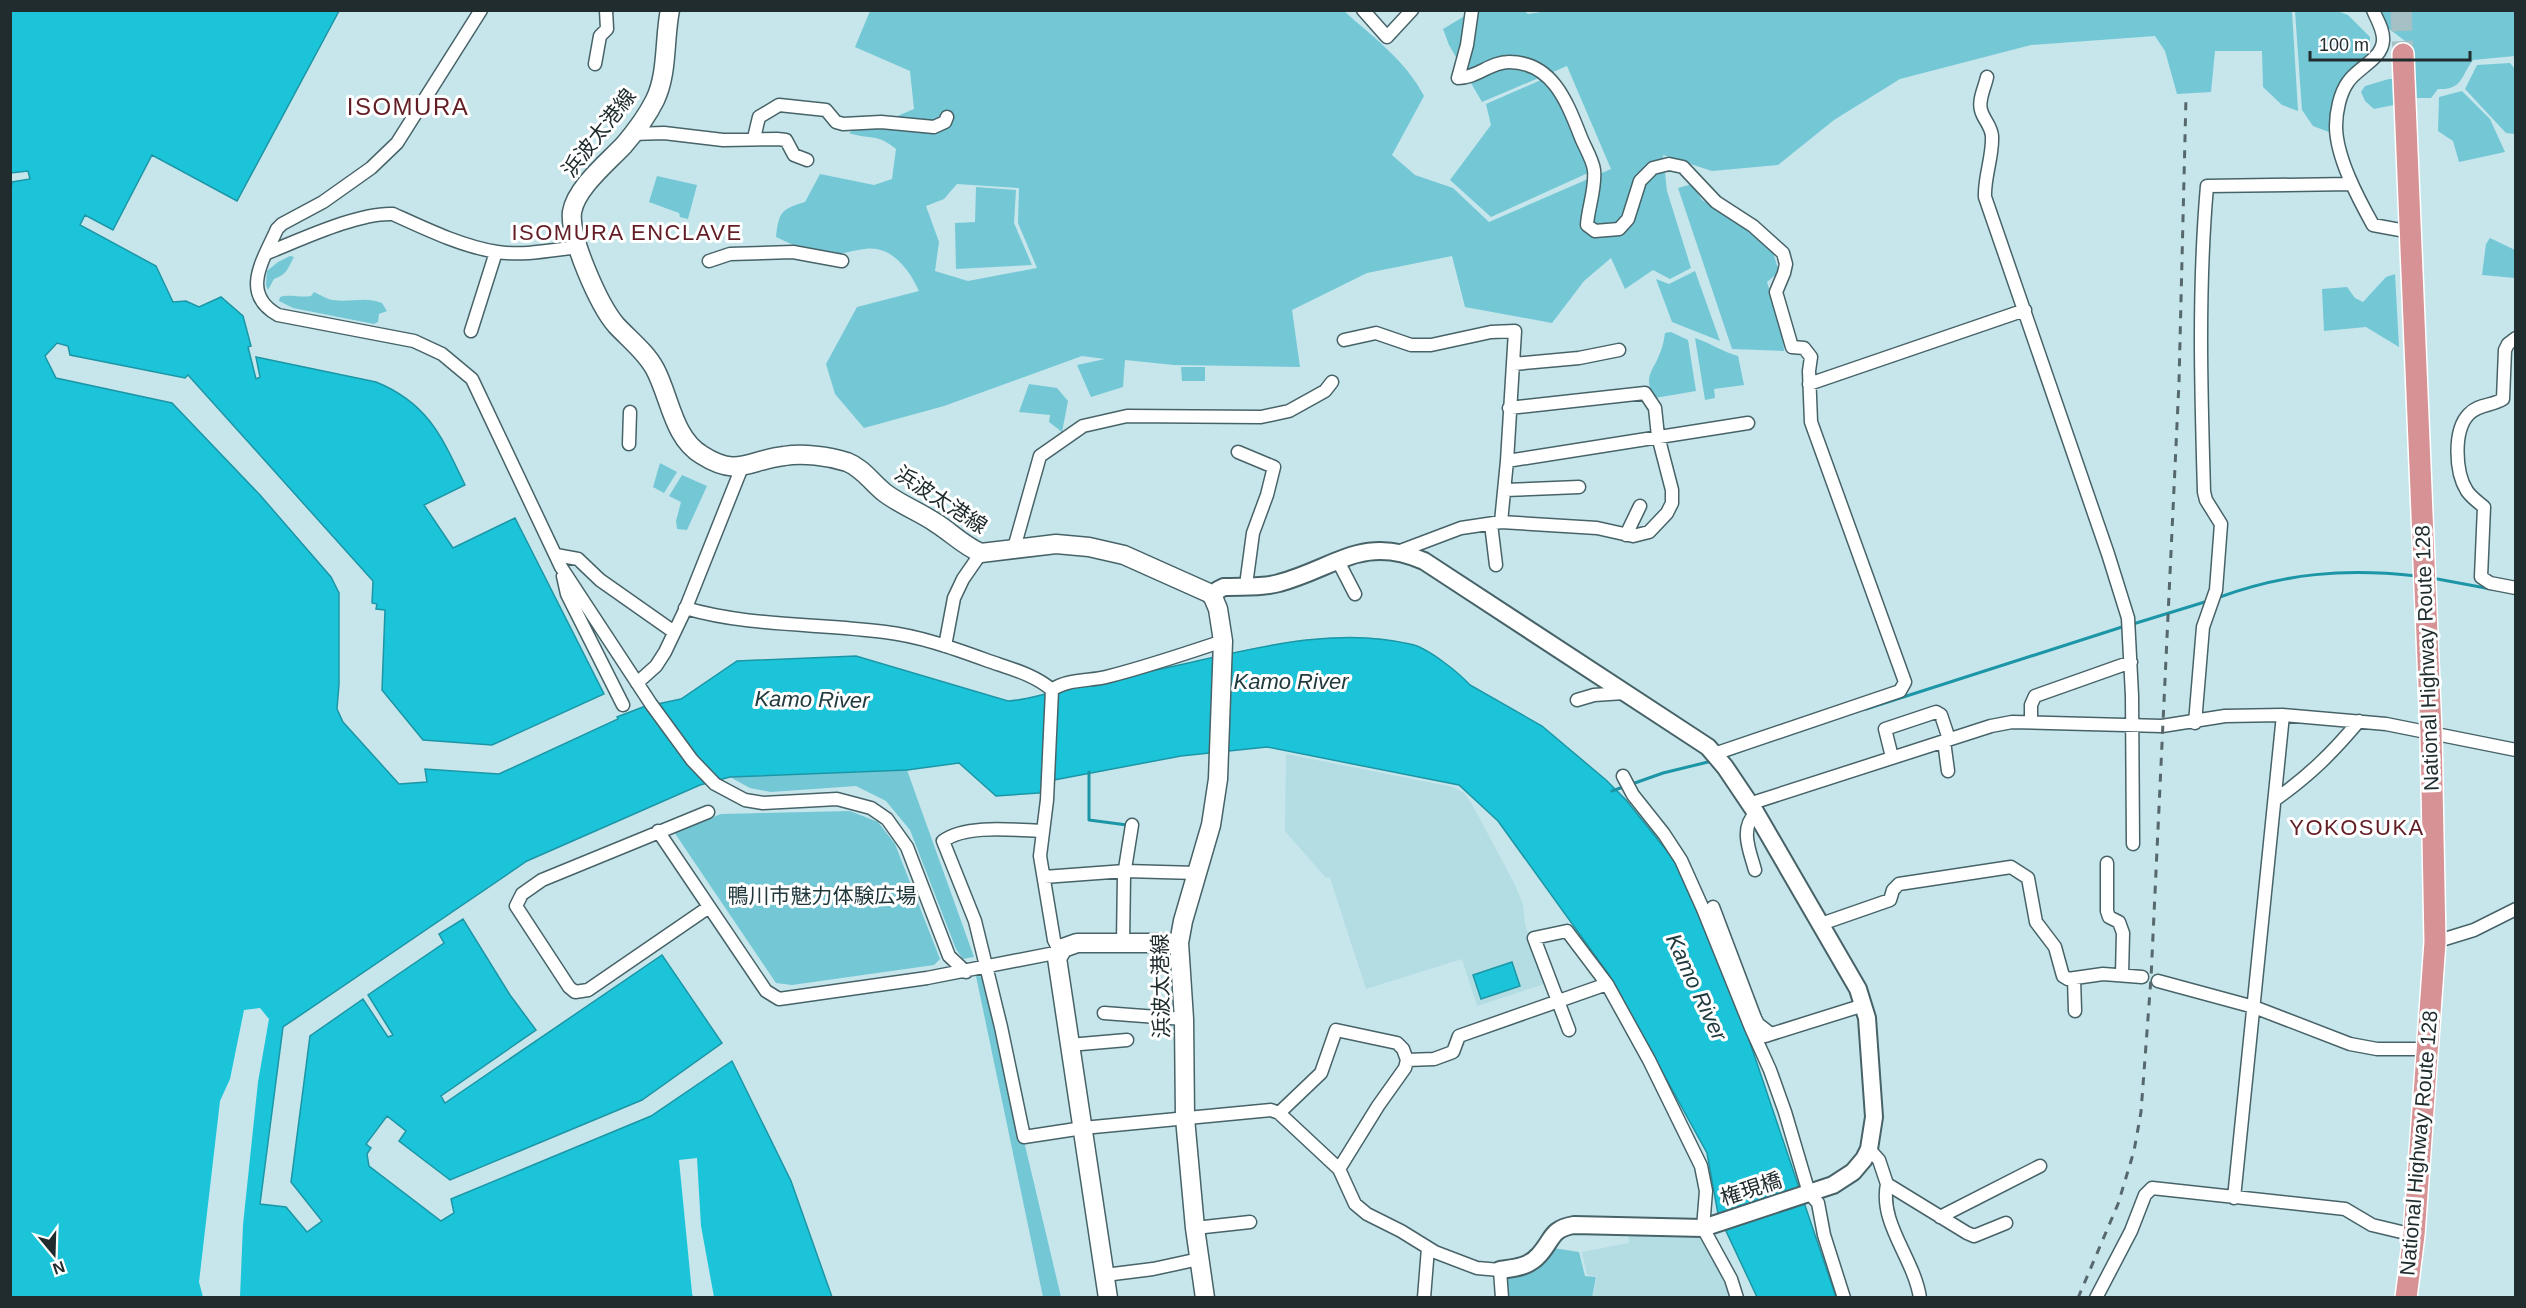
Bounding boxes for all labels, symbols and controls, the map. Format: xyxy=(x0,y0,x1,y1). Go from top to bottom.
scale bar xyxy=(2310,24,2470,62)
text: 100 m xyxy=(2319,35,2369,55)
street label: 浜波太港線 xyxy=(557,84,640,181)
district label: ISOMURA xyxy=(347,93,469,120)
district label: ISOMURA ENCLAVE xyxy=(511,220,743,245)
street label: 浜波太港線 xyxy=(891,461,992,538)
street label: National Highway Route 128 xyxy=(2410,525,2443,791)
water label: Kamo River xyxy=(1234,669,1350,694)
water label: Kamo River xyxy=(754,686,871,713)
district label: YOKOSUKA xyxy=(2289,815,2425,840)
park label: 鴨川市魅力体験広場 xyxy=(728,884,917,907)
water label: Kamo River xyxy=(1661,930,1733,1046)
street label: 浜波太港線 xyxy=(1148,933,1173,1039)
street label: National Highway Route 128 xyxy=(2395,1009,2442,1277)
street label: 権現橋 xyxy=(1717,1168,1784,1209)
north arrow xyxy=(24,1224,84,1284)
text: N xyxy=(50,1258,67,1278)

